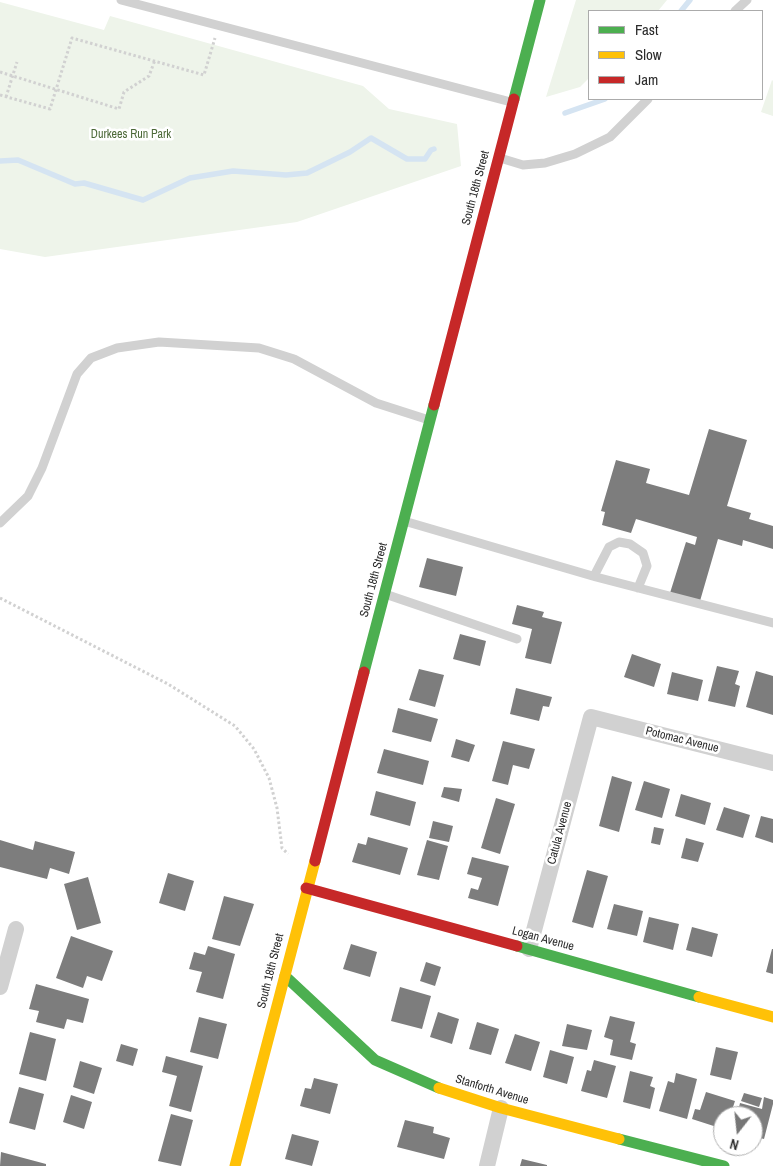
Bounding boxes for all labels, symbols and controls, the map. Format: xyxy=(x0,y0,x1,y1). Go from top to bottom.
legend xyxy=(588,10,763,100)
text: Fast xyxy=(635,19,658,40)
text: Slow xyxy=(635,44,662,65)
text: Jam xyxy=(635,69,658,90)
park label: Durkees Run Park xyxy=(91,128,171,142)
street label: South 18th Street xyxy=(459,149,493,227)
street label: South 18th Street xyxy=(357,541,391,619)
street label: Potomac Avenue xyxy=(644,724,720,756)
street label: Catula Avenue xyxy=(545,800,575,866)
street label: Logan Avenue xyxy=(511,924,575,954)
street label: South 18th Street xyxy=(255,932,287,1010)
street label: Stanforth Avenue xyxy=(454,1072,530,1108)
north arrow xyxy=(713,1106,763,1156)
text: N xyxy=(728,1135,741,1154)

